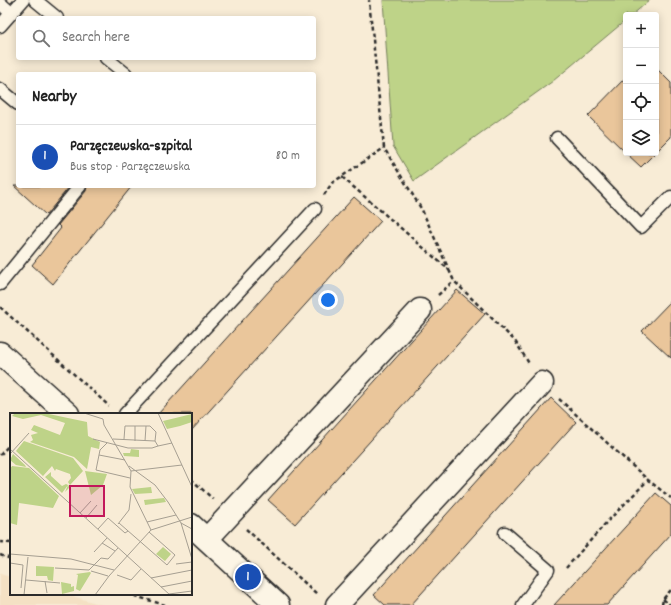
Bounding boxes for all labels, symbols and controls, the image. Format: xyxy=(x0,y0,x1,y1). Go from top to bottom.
map controls xyxy=(623,12,659,156)
button: + xyxy=(623,12,659,48)
search box xyxy=(16,16,316,60)
icon: search xyxy=(30,27,52,49)
text: Search here xyxy=(62,27,130,49)
button: − xyxy=(623,48,659,84)
button: locate xyxy=(623,84,659,120)
text: Nearby xyxy=(32,86,76,110)
button: layers xyxy=(623,120,659,156)
text: Parzęczewska-szpital xyxy=(70,136,192,158)
text: 1 xyxy=(44,147,46,166)
text: 80 m xyxy=(276,147,300,166)
text: Bus stop · Parzęczewska xyxy=(70,158,190,177)
your location xyxy=(318,290,338,310)
inset map xyxy=(10,413,192,595)
pin: 1 xyxy=(235,562,261,592)

